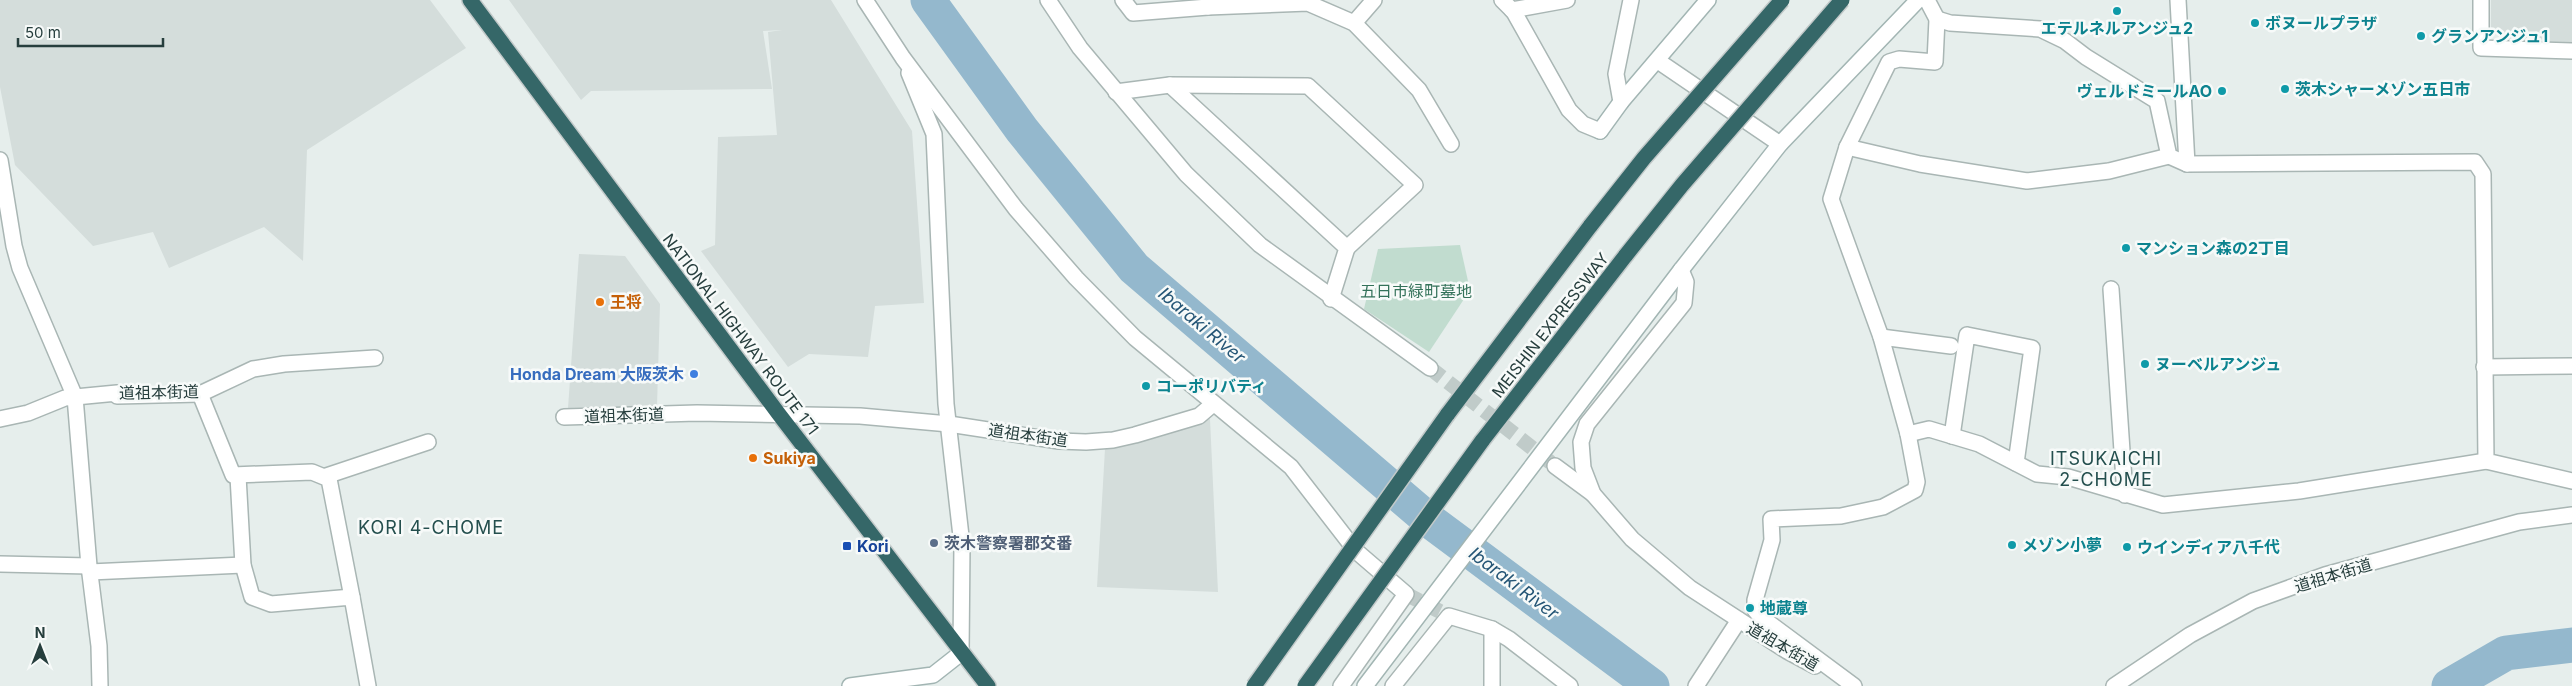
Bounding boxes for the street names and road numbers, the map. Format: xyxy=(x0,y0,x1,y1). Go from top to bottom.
street label: NATIONAL HIGHWAY ROUTE 171 xyxy=(659,230,823,438)
street label: MEISHIN EXPRESSWAY xyxy=(1487,249,1613,401)
street label: 道祖本街道 xyxy=(119,381,199,403)
street label: 道祖本街道 xyxy=(584,404,664,426)
street label: 道祖本街道 xyxy=(987,420,1069,450)
street label: 道祖本街道 xyxy=(2292,554,2374,596)
street label: 道祖本街道 xyxy=(1743,617,1823,675)

